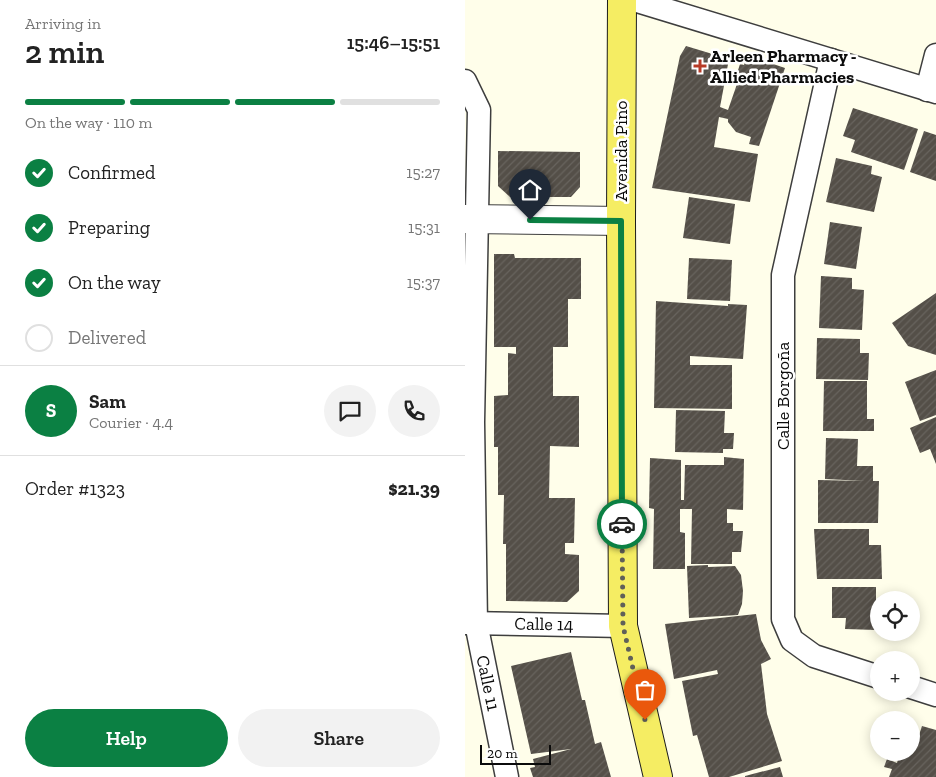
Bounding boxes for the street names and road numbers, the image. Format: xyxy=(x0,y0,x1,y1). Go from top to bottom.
street label: Avenida Pino xyxy=(610,100,632,202)
street label: Calle Borgoña xyxy=(772,342,794,450)
street label: Calle 14 xyxy=(514,612,574,636)
street label: Calle 11 xyxy=(471,653,505,713)

